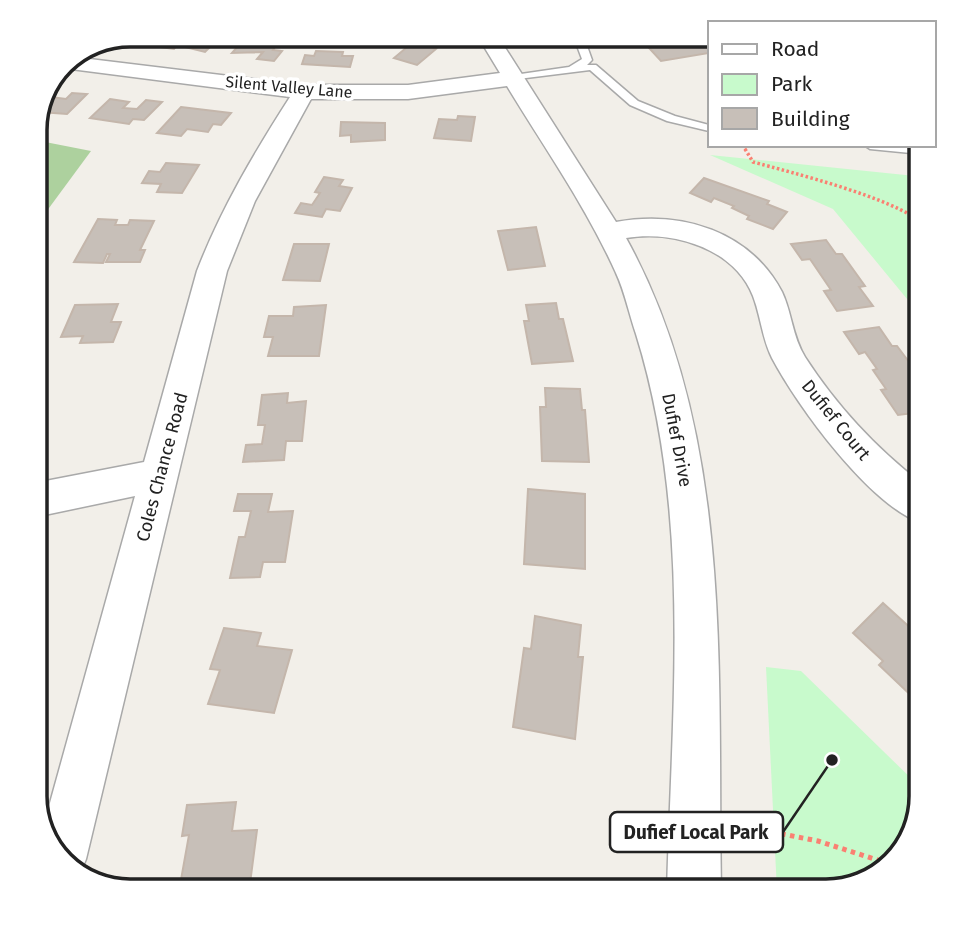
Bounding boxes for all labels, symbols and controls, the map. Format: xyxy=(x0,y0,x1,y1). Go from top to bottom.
legend xyxy=(708,21,935,147)
text: Road xyxy=(771,36,819,62)
text: Park xyxy=(771,71,813,97)
street label: Silent Valley Lane xyxy=(225,72,353,102)
text: Building xyxy=(771,106,850,132)
street label: Dufief Court xyxy=(797,375,875,465)
street label: Coles Chance Road xyxy=(132,390,192,544)
street label: Dufief Drive xyxy=(657,391,697,489)
callout: Dufief Local Park xyxy=(610,812,783,852)
text: Dufief Local Park xyxy=(624,821,769,844)

